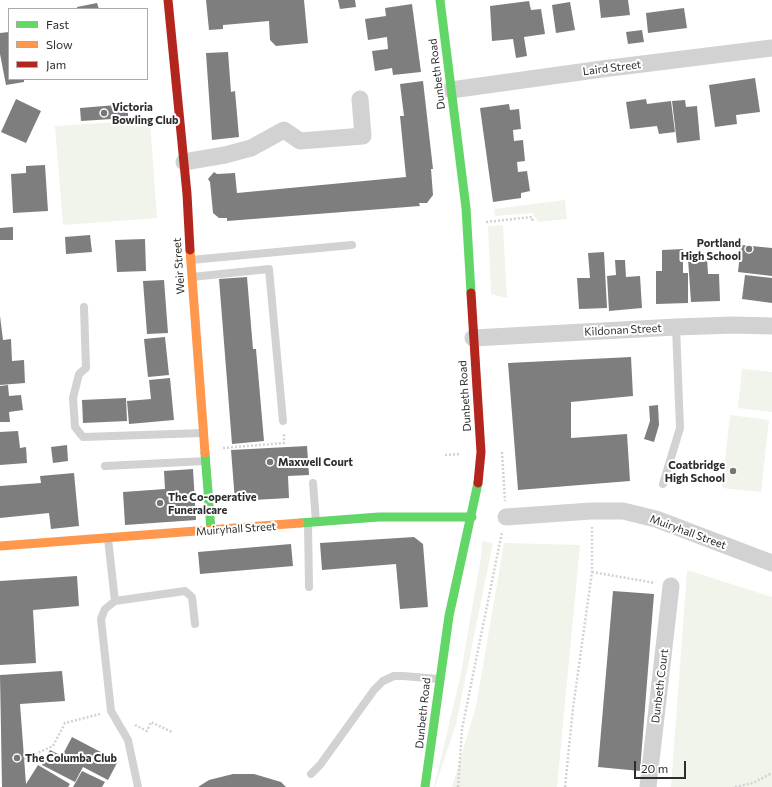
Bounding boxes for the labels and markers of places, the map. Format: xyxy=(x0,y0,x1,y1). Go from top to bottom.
place label: Victoria Bowling Club xyxy=(112,100,179,126)
marker: Victoria Bowling Club xyxy=(99,108,109,118)
place label: Portland High School xyxy=(681,236,741,262)
marker: Portland High School xyxy=(744,244,754,254)
place label: Maxwell Court xyxy=(278,455,353,469)
marker: Maxwell Court xyxy=(265,457,275,467)
place label: Coatbridge High School xyxy=(665,458,725,484)
marker: Coatbridge High School xyxy=(728,466,738,476)
place label: The Co-operative Funeralcare xyxy=(168,490,256,516)
marker: The Co-operative Funeralcare xyxy=(155,498,165,508)
place label: The Columba Club xyxy=(25,751,117,765)
marker: The Columba Club xyxy=(12,753,22,763)

